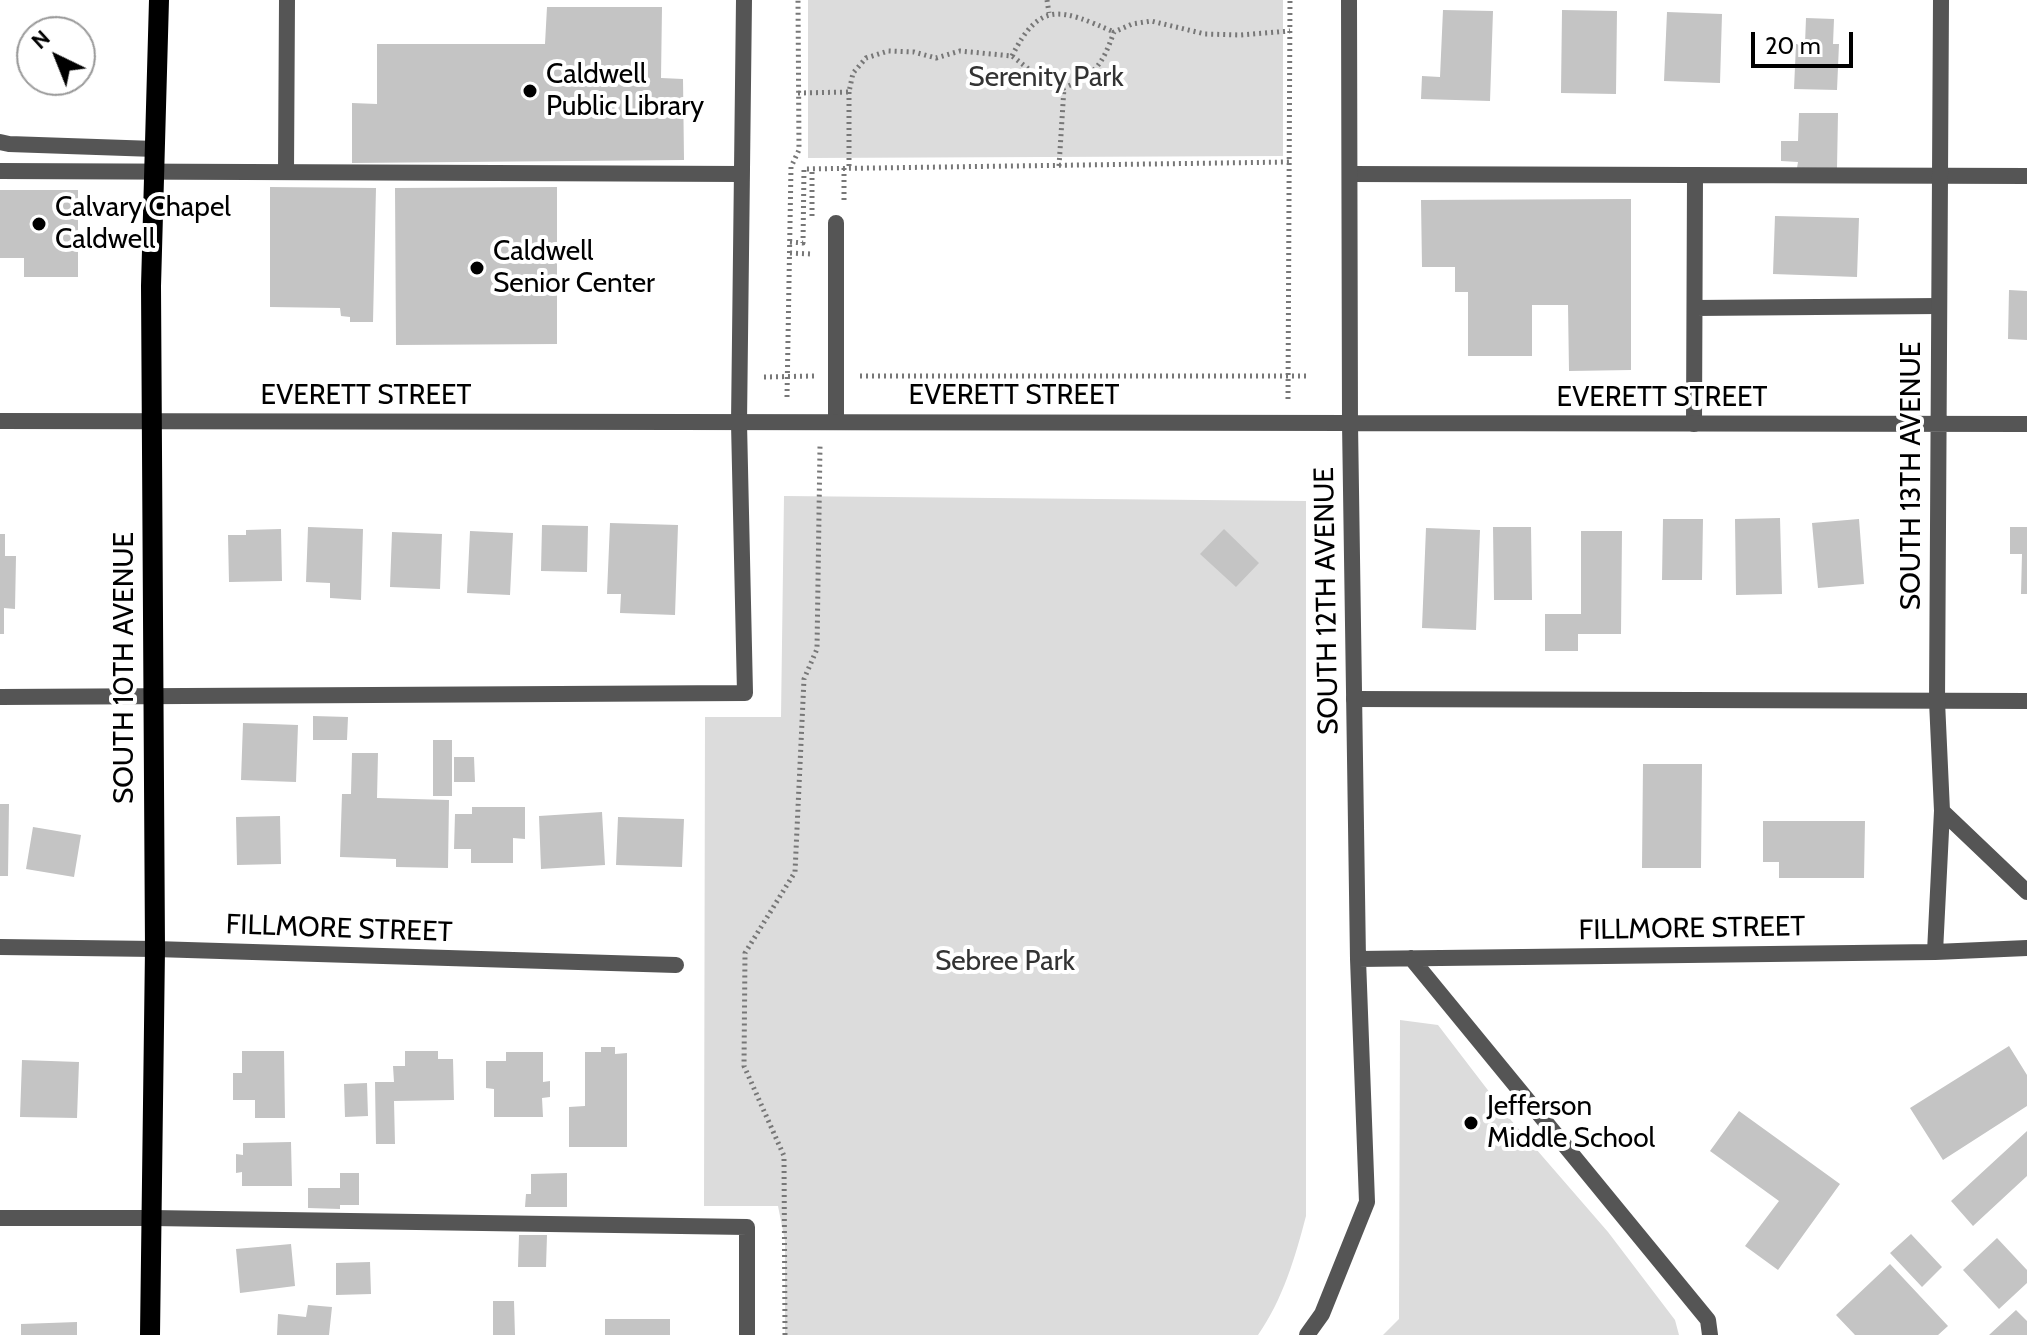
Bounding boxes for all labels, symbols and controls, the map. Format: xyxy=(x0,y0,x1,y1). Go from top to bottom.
north arrow xyxy=(16,16,96,96)
scale bar xyxy=(1755,16,1857,66)
text: N xyxy=(26,24,56,55)
text: 20 m xyxy=(1765,31,1821,60)
place label: Caldwell Public Library xyxy=(546,58,704,124)
park label: Serenity Park xyxy=(968,61,1124,95)
marker: Caldwell Public Library xyxy=(521,82,539,100)
place label: Calvary Chapel Caldwell xyxy=(55,191,231,257)
marker: Calvary Chapel Caldwell xyxy=(30,215,48,233)
place label: Caldwell Senior Center xyxy=(493,235,655,301)
marker: Caldwell Senior Center xyxy=(468,259,486,277)
street label: SOUTH 13TH AVENUE xyxy=(1895,342,1929,610)
street label: EVERETT STREET xyxy=(261,379,471,413)
street label: EVERETT STREET xyxy=(909,379,1119,413)
street label: EVERETT STREET xyxy=(1557,381,1767,415)
street label: SOUTH 12TH AVENUE xyxy=(1308,467,1346,735)
street label: SOUTH 10TH AVENUE xyxy=(108,532,142,804)
street label: FILLMORE STREET xyxy=(225,908,453,950)
street label: FILLMORE STREET xyxy=(1578,910,1806,948)
park label: Sebree Park xyxy=(935,945,1075,979)
place label: Jefferson Middle School xyxy=(1487,1090,1655,1156)
marker: Jefferson Middle School xyxy=(1462,1114,1480,1132)

